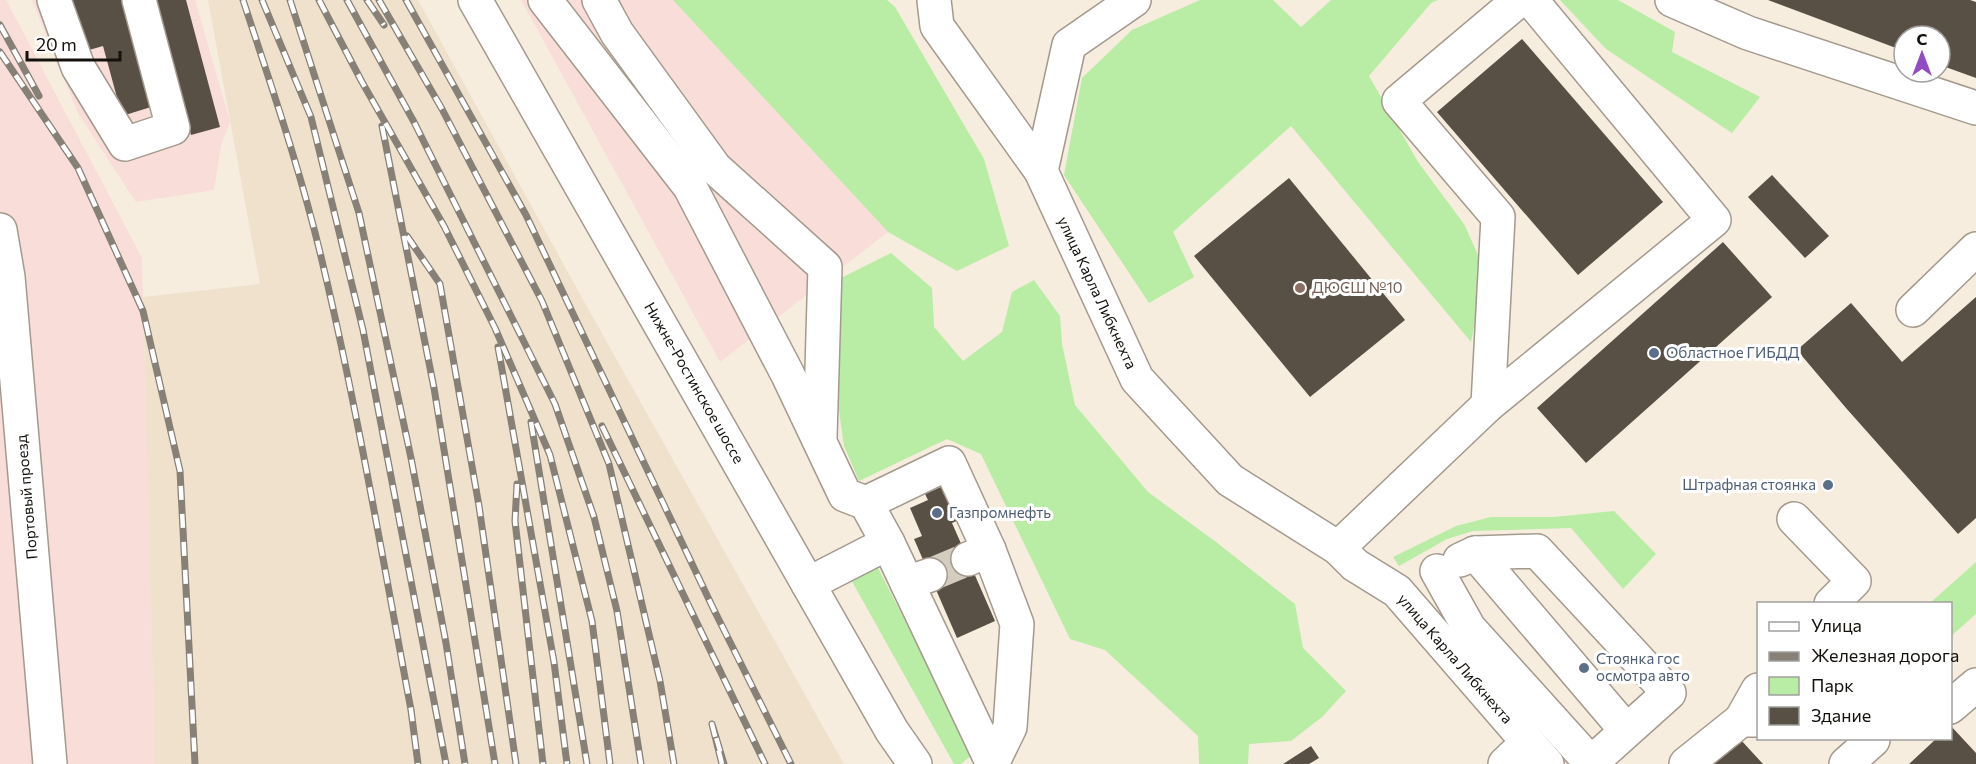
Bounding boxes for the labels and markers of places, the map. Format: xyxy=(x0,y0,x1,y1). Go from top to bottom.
place label: ДЮСШ №10 xyxy=(1312,278,1403,296)
marker: ДЮСШ №10 xyxy=(1293,281,1307,295)
place label: Областное ГИБДД xyxy=(1666,343,1800,361)
marker: Областное ГИБДД xyxy=(1647,346,1661,360)
place label: Штрафная стоянка xyxy=(1682,475,1816,493)
marker: Штрафная стоянка xyxy=(1821,478,1835,492)
place label: Газпромнефть xyxy=(949,503,1051,521)
marker: Газпромнефть xyxy=(930,506,944,520)
place label: Стоянка гос осмотра авто xyxy=(1596,649,1690,684)
marker: Стоянка гос осмотра авто xyxy=(1577,661,1591,675)

